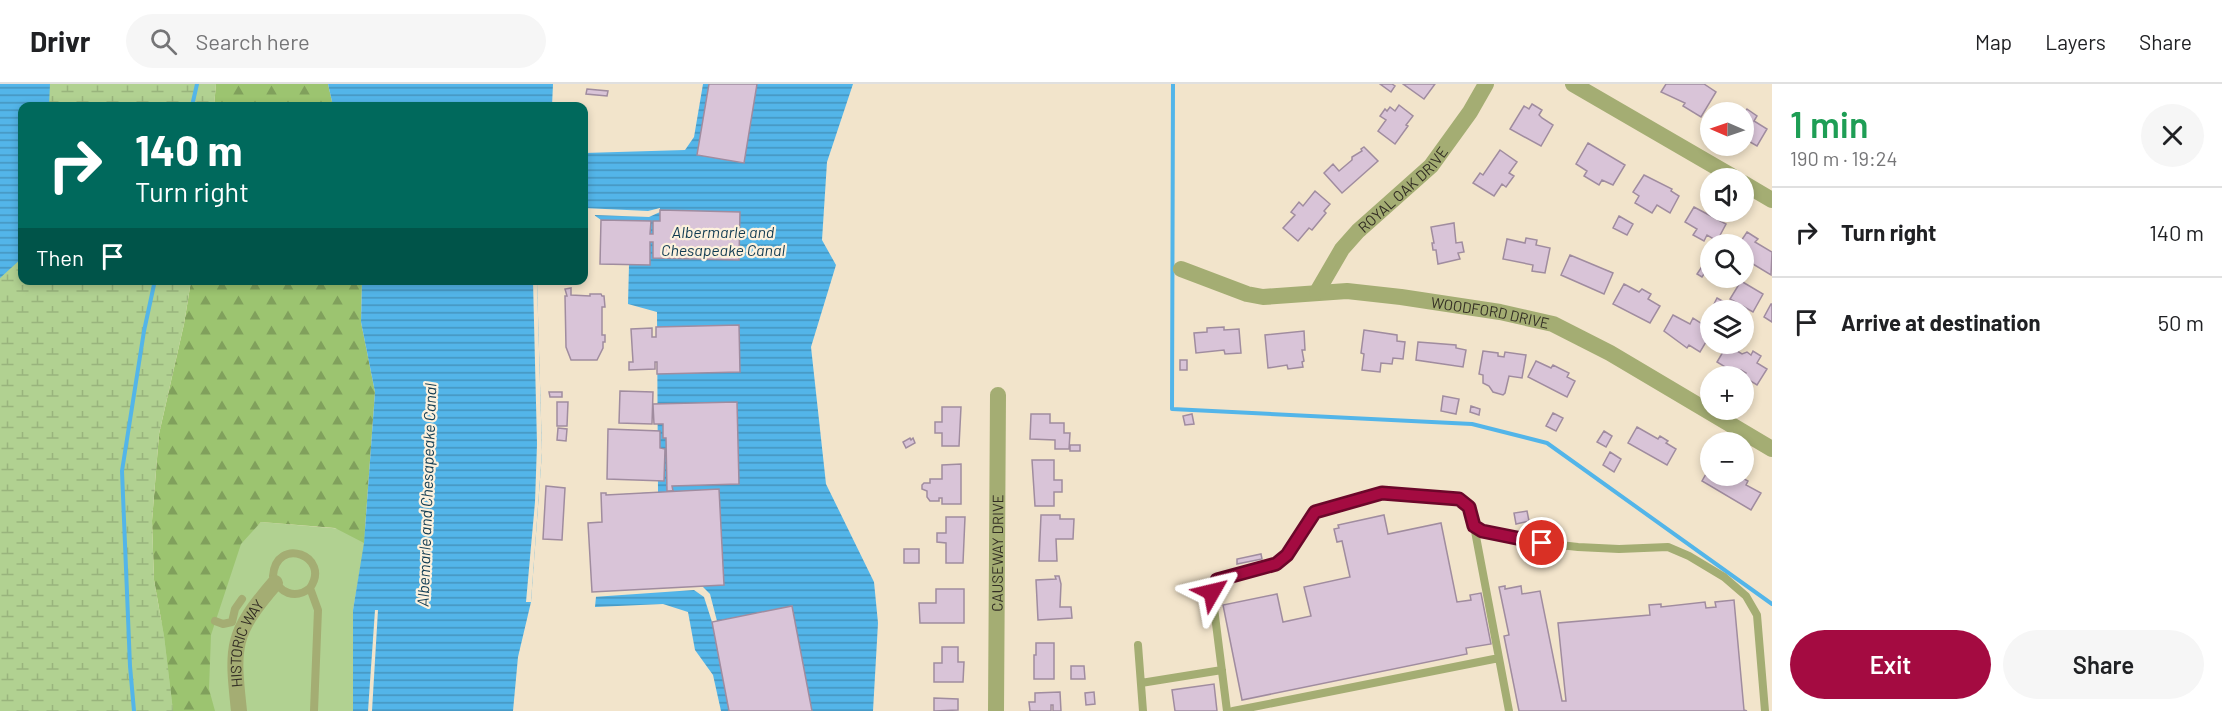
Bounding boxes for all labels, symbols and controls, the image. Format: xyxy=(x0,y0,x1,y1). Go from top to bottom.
search box xyxy=(126,14,546,68)
text: Drivr xyxy=(30,24,90,58)
icon: search xyxy=(147,25,180,58)
text: Search here xyxy=(195,28,310,54)
text: Map xyxy=(1975,29,2012,54)
text: Layers xyxy=(2045,29,2106,54)
text: Share xyxy=(2139,29,2192,54)
north arrow xyxy=(1700,102,1754,156)
map controls xyxy=(1700,102,1754,486)
text: 1 min xyxy=(1790,102,1869,145)
button: close xyxy=(2141,104,2204,167)
text: 140 m xyxy=(135,124,243,174)
icon: right xyxy=(36,126,114,204)
street label: ROYAL OAK DRIVE xyxy=(1354,143,1451,236)
text: 190 m · 19:24 xyxy=(1790,146,1897,170)
button: sound xyxy=(1700,168,1754,222)
text: Turn right xyxy=(135,175,249,207)
icon: right xyxy=(1790,216,1823,249)
text: Turn right xyxy=(1841,219,1936,245)
text: 140 m xyxy=(2149,219,2204,245)
water label: Albermarle and Chesapeake Canal xyxy=(661,222,785,259)
button: search xyxy=(1700,234,1754,288)
icon: arrive xyxy=(96,240,129,273)
text: Then xyxy=(36,244,84,270)
street label: WOODFORD DRIVE xyxy=(1430,293,1551,332)
button: layers xyxy=(1700,300,1754,354)
icon: arrive xyxy=(1790,306,1823,339)
text: Arrive at destination xyxy=(1841,309,2040,335)
text: 50 m xyxy=(2158,309,2204,335)
button: + xyxy=(1700,366,1754,420)
water label: Albemarle and Chesapeake Canal xyxy=(413,382,439,607)
button: − xyxy=(1700,432,1754,486)
street label: CAUSEWAY DRIVE xyxy=(988,494,1006,612)
pin xyxy=(1516,517,1567,568)
icon: arrive xyxy=(1525,526,1558,559)
position arrow xyxy=(1180,560,1244,624)
street label: HISTORIC WAY xyxy=(226,596,267,688)
button: Exit xyxy=(1790,630,1991,699)
button: Share xyxy=(2003,630,2204,699)

